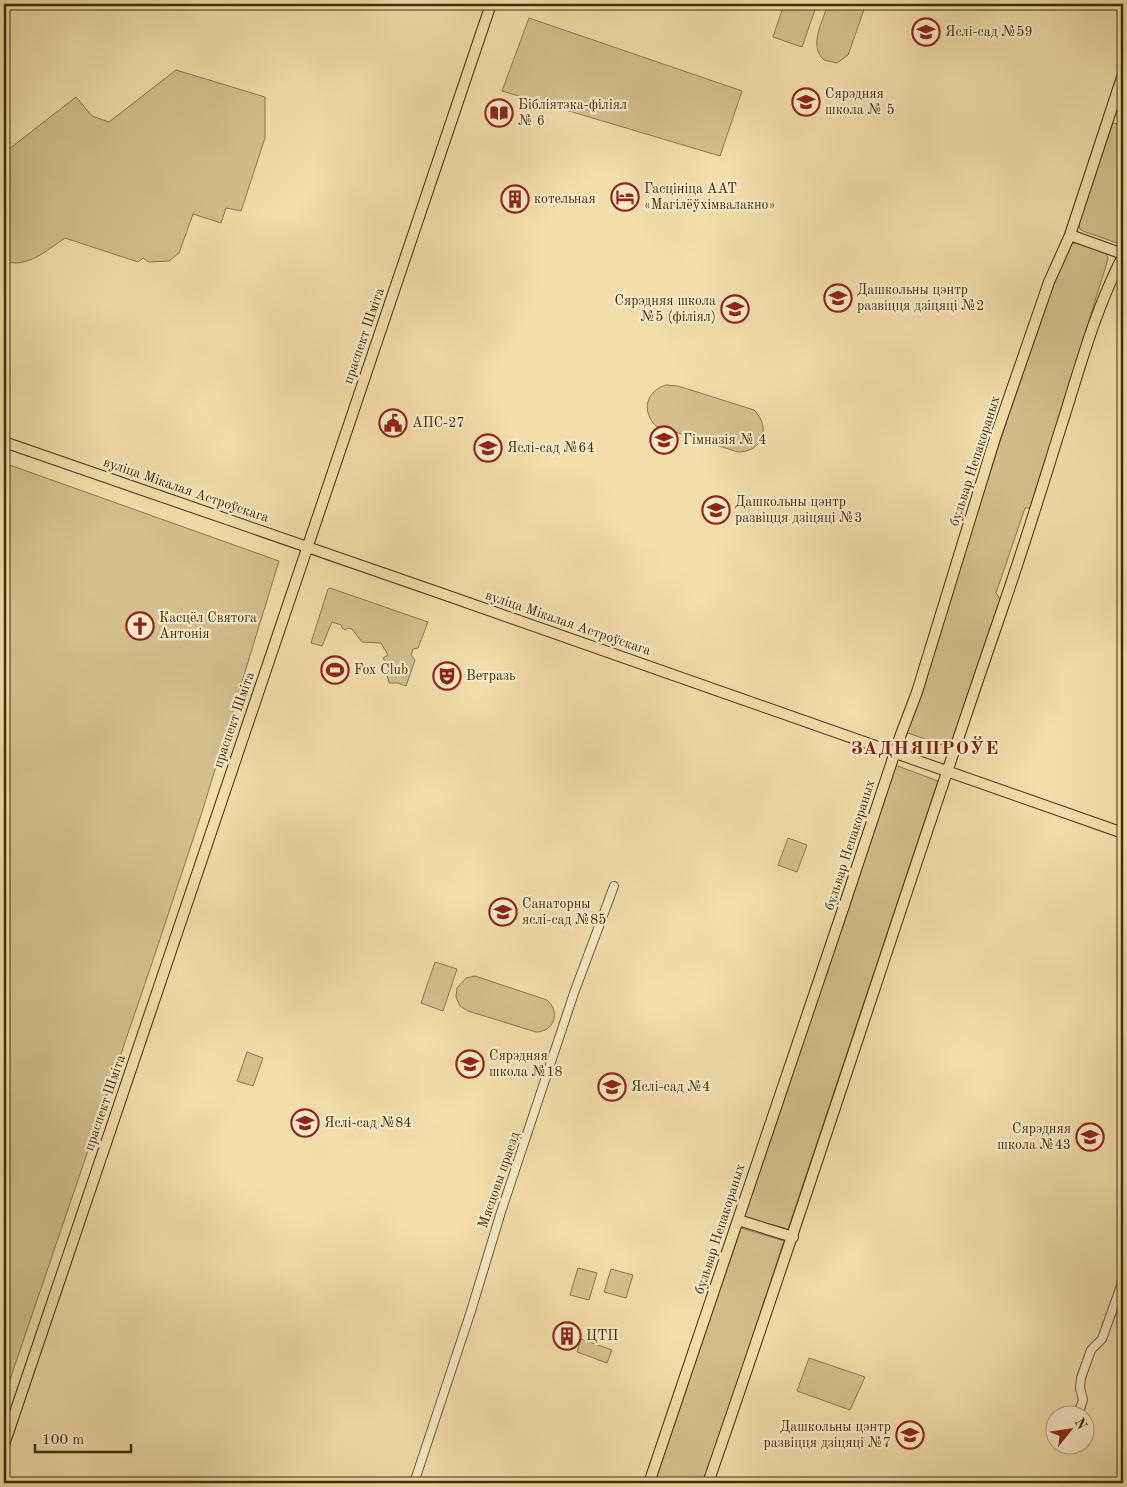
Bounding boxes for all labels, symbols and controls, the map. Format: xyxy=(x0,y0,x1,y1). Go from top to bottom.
school or university icon: Яслі-сад №59 xyxy=(911,17,941,47)
place label: Яслі-сад №59 xyxy=(945,25,1033,39)
school or university icon: Сярэдняя школа № 5 xyxy=(791,87,821,117)
place label: Сярэдняя школа № 5 xyxy=(825,87,895,117)
library icon: Бібліятэка-філіял № 6 xyxy=(484,98,514,128)
place label: Бібліятэка-філіял № 6 xyxy=(518,98,627,128)
hotel icon: Гасцініца ААТ «Магілёўхімвалакно» xyxy=(610,182,640,212)
place label: Гасцініца ААТ «Магілёўхімвалакно» xyxy=(644,182,775,212)
building icon: котельная xyxy=(500,184,530,214)
place label: котельная xyxy=(534,192,596,206)
school or university icon: Дашкольны цэнтр развіцця дзіцяці №2 xyxy=(823,283,853,313)
place label: Дашкольны цэнтр развіцця дзіцяці №2 xyxy=(857,283,984,313)
street label: праспект Шміта xyxy=(341,286,387,386)
place label: Сярэдняя школа №5 (філіял) xyxy=(615,294,716,325)
school or university icon: Сярэдняя школа №5 (філіял) xyxy=(720,294,750,324)
street label: бульвар Непакораных xyxy=(947,394,1003,528)
public building icon: АПС-27 xyxy=(378,408,408,438)
place label: АПС-27 xyxy=(412,416,465,430)
school or university icon: Гімназія № 4 xyxy=(649,425,679,455)
school or university icon: Яслі-сад №64 xyxy=(473,433,503,463)
place label: Гімназія № 4 xyxy=(683,433,767,447)
place label: Яслі-сад №64 xyxy=(507,441,595,455)
street label: вуліца Мікалая Астроўскага xyxy=(101,455,271,525)
school or university icon: Дашкольны цэнтр развіцця дзіцяці №3 xyxy=(701,495,731,525)
place label: Дашкольны цэнтр развіцця дзіцяці №3 xyxy=(735,495,862,525)
street label: вуліца Мікалая Астроўскага xyxy=(483,588,653,658)
church icon: Касцёл Святога Антонія xyxy=(125,611,155,641)
place label: Касцёл Святога Антонія xyxy=(159,611,257,641)
sports icon: Fox Club xyxy=(320,655,350,685)
theatre icon: Ветразь xyxy=(432,661,462,691)
place label: Fox Club xyxy=(354,663,408,677)
place label: Ветразь xyxy=(466,669,516,683)
street label: праспект Шміта xyxy=(211,670,257,770)
district label: ЗАДНЯПРОЎЕ xyxy=(851,736,999,759)
street label: бульвар Непакораных xyxy=(822,778,878,912)
school or university icon: Санаторны яслі-сад №85 xyxy=(488,897,518,927)
place label: Санаторны яслі-сад №85 xyxy=(522,897,606,927)
school or university icon: Сярэдняя школа №18 xyxy=(455,1049,485,1079)
place label: Сярэдняя школа №18 xyxy=(489,1049,563,1079)
street label: праспект Шміта xyxy=(82,1053,128,1153)
school or university icon: Яслі-сад №4 xyxy=(597,1072,627,1102)
place label: Яслі-сад №4 xyxy=(631,1080,711,1094)
school or university icon: Яслі-сад №84 xyxy=(290,1108,320,1138)
place label: Яслі-сад №84 xyxy=(324,1116,412,1130)
place label: Сярэдняя школа №43 xyxy=(997,1122,1071,1152)
school or university icon: Сярэдняя школа №43 xyxy=(1075,1122,1105,1152)
street label: Мясцовы праезд xyxy=(476,1130,522,1230)
street label: бульвар Непакораных xyxy=(692,1162,748,1296)
building icon: ЦТП xyxy=(552,1321,582,1351)
place label: ЦТП xyxy=(586,1329,618,1343)
north arrow xyxy=(1044,1404,1094,1454)
text: N xyxy=(1072,1416,1089,1432)
place label: Дашкольны цэнтр развіцця дзіцяці №7 xyxy=(764,1420,891,1450)
school or university icon: Дашкольны цэнтр развіцця дзіцяці №7 xyxy=(895,1420,925,1450)
scale bar xyxy=(35,1422,131,1454)
text: 100 m xyxy=(42,1433,84,1448)

